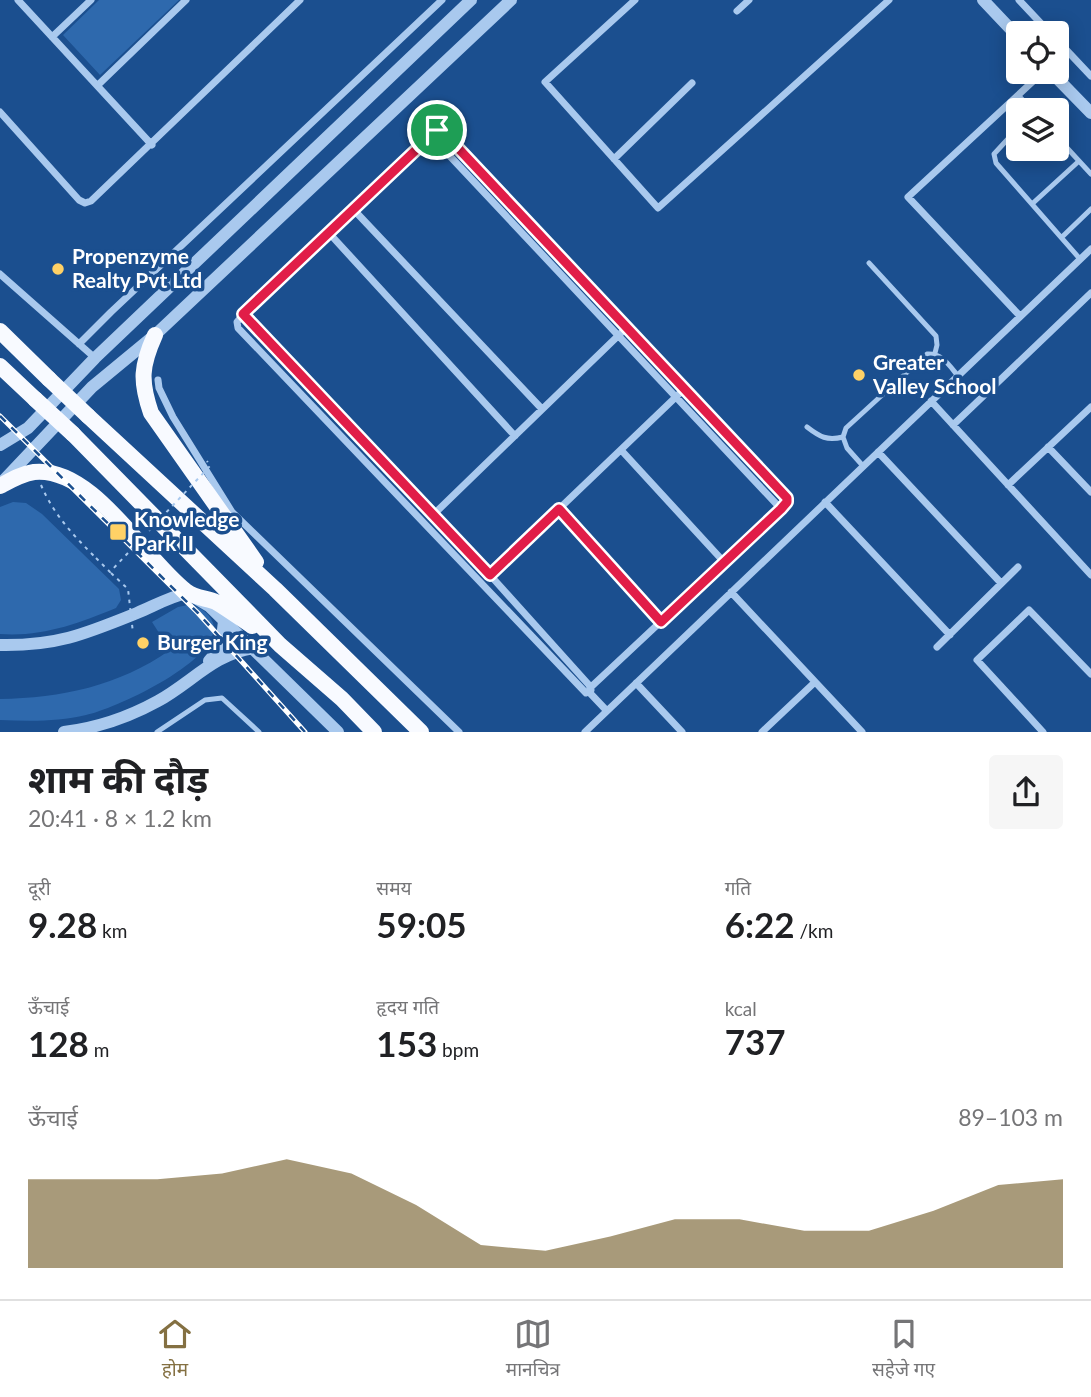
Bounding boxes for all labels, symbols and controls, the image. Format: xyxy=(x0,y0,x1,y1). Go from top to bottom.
map controls xyxy=(1006,21,1069,161)
button: locate xyxy=(1006,21,1069,84)
button: layers xyxy=(1006,98,1069,161)
pin xyxy=(407,100,467,160)
icon: arrive xyxy=(418,111,456,149)
place label: Propenzyme Realty Pvt Ltd xyxy=(72,243,202,292)
marker: Propenzyme Realty Pvt Ltd xyxy=(50,261,66,277)
place label: Greater Valley School xyxy=(872,349,996,398)
marker: Greater Valley School xyxy=(851,367,867,383)
place label: Knowledge Park II xyxy=(134,506,239,555)
marker: Knowledge Park II xyxy=(108,522,128,542)
place label: Burger King xyxy=(157,629,267,654)
marker: Burger King xyxy=(135,635,151,651)
text: शाम की दौड़ xyxy=(28,755,208,801)
button: share xyxy=(989,755,1063,829)
text: 20:41 · 8 × 1.2 km xyxy=(28,804,212,832)
text: दूरी xyxy=(28,876,51,899)
text: समय xyxy=(376,876,412,899)
text: गति xyxy=(725,876,751,899)
text: 9.28 xyxy=(28,903,97,945)
text: 59:05 xyxy=(376,903,467,945)
text: 6:22 xyxy=(725,903,795,945)
text: km xyxy=(97,919,127,942)
text: /km xyxy=(795,919,833,942)
text: ऊँचाई xyxy=(28,995,69,1018)
text: हृदय गति xyxy=(376,995,439,1018)
text: kcal xyxy=(725,997,757,1020)
text: 737 xyxy=(725,1020,786,1062)
text: 128 xyxy=(28,1022,89,1064)
text: 153 xyxy=(376,1022,437,1064)
text: m xyxy=(89,1038,109,1061)
text: bpm xyxy=(437,1038,479,1061)
text: ऊँचाई xyxy=(28,1103,78,1131)
text: 89–103 m xyxy=(958,1103,1063,1131)
tab: होम xyxy=(156,1315,194,1384)
tab: मानचित्र xyxy=(506,1315,560,1384)
tab: सहेजे गए xyxy=(872,1315,935,1384)

